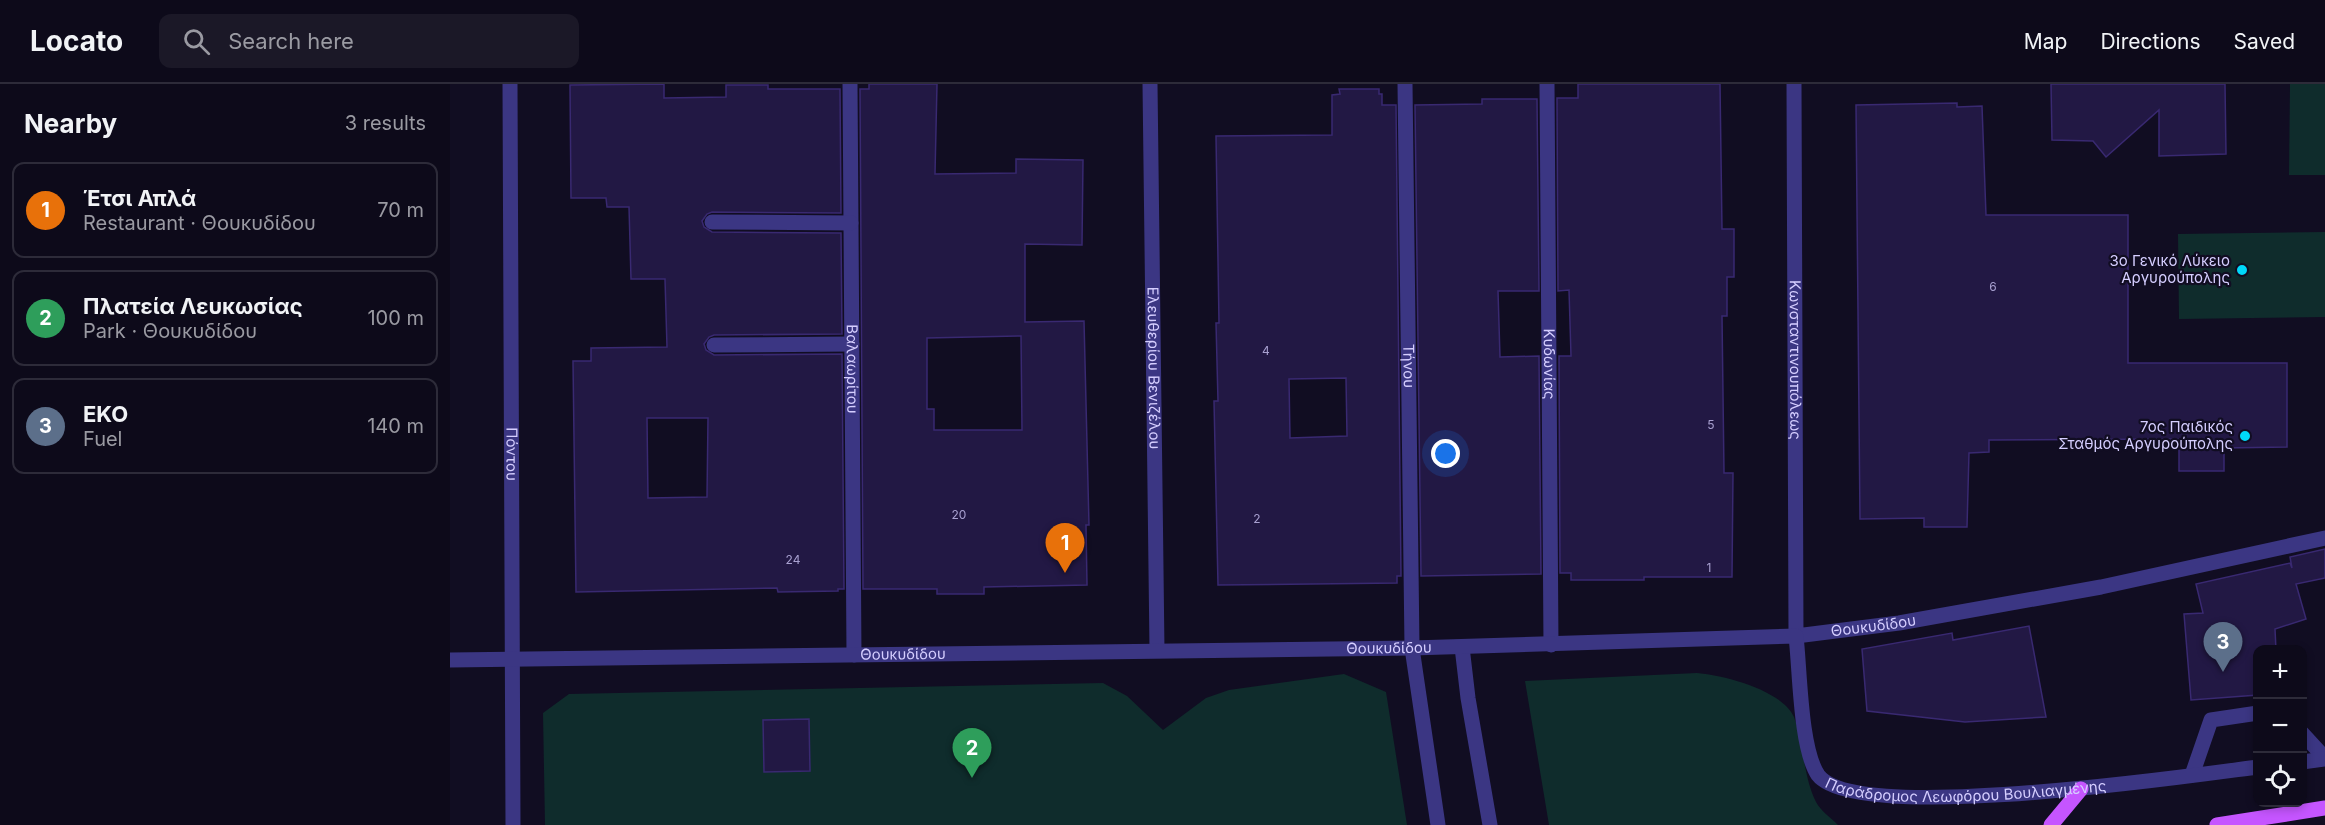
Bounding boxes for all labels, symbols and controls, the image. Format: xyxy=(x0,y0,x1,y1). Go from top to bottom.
search box xyxy=(159,14,579,68)
text: Locato xyxy=(30,24,123,58)
icon: search xyxy=(180,25,213,58)
text: Search here xyxy=(228,28,354,54)
text: Map xyxy=(2024,29,2067,54)
text: Directions xyxy=(2100,29,2201,54)
text: Saved xyxy=(2234,29,2295,54)
text: Nearby xyxy=(24,108,117,139)
text: 3 results xyxy=(345,111,426,135)
text: Έτσι Απλά xyxy=(83,185,196,211)
text: 1 xyxy=(41,198,50,222)
text: 70 m xyxy=(377,198,424,222)
text: Restaurant · Θουκυδίδου xyxy=(83,211,316,235)
place label: 3ο Γενικό Λύκειο Αργυρούπολης xyxy=(2110,251,2230,287)
marker: 3ο Γενικό Λύκειο Αργυρούπολης xyxy=(2235,263,2249,277)
house number: 6 xyxy=(1989,279,1997,294)
street label: Κωνσταντινουπόλεως xyxy=(1786,280,1805,440)
street label: Ελευθερίου Βενιζέλου xyxy=(1144,287,1165,449)
text: Πλατεία Λευκωσίας xyxy=(83,293,303,319)
text: 2 xyxy=(39,306,52,330)
text: 100 m xyxy=(367,306,424,330)
text: Park · Θουκυδίδου xyxy=(83,319,257,343)
street label: Βαλαωρίτου xyxy=(843,324,862,414)
street label: Κυδωνίας xyxy=(1540,328,1559,400)
house number: 4 xyxy=(1262,343,1270,358)
street label: Τήνου xyxy=(1399,344,1419,388)
text: EKO xyxy=(83,401,128,427)
text: 3 xyxy=(39,414,52,438)
text: 140 m xyxy=(367,414,424,438)
house number: 5 xyxy=(1707,417,1715,432)
place label: 7ος Παιδικός Σταθμός Αργυρούπολης xyxy=(2058,417,2233,453)
text: Fuel xyxy=(83,427,122,451)
street label: Πόντου xyxy=(502,427,522,481)
marker: 7ος Παιδικός Σταθμός Αργυρούπολης xyxy=(2238,429,2252,443)
your location xyxy=(1431,439,1460,468)
house number: 20 xyxy=(952,507,966,522)
house number: 2 xyxy=(1253,511,1261,526)
pin: 1 xyxy=(1046,524,1084,573)
house number: 24 xyxy=(786,552,801,567)
house number: 1 xyxy=(1707,560,1711,575)
street label: Θουκυδίδου xyxy=(1830,610,1917,641)
pin: 3 xyxy=(2204,622,2242,672)
street label: Θουκυδίδου xyxy=(1346,637,1432,658)
street label: Θουκυδίδου xyxy=(860,644,946,664)
map controls xyxy=(2253,645,2307,807)
button: + xyxy=(2253,645,2307,699)
button: − xyxy=(2253,699,2307,753)
pin: 2 xyxy=(952,728,992,778)
button: locate xyxy=(2253,753,2307,807)
street label: Παράδρομος Λεωφόρου Βουλιαγμένης xyxy=(1822,773,2107,806)

